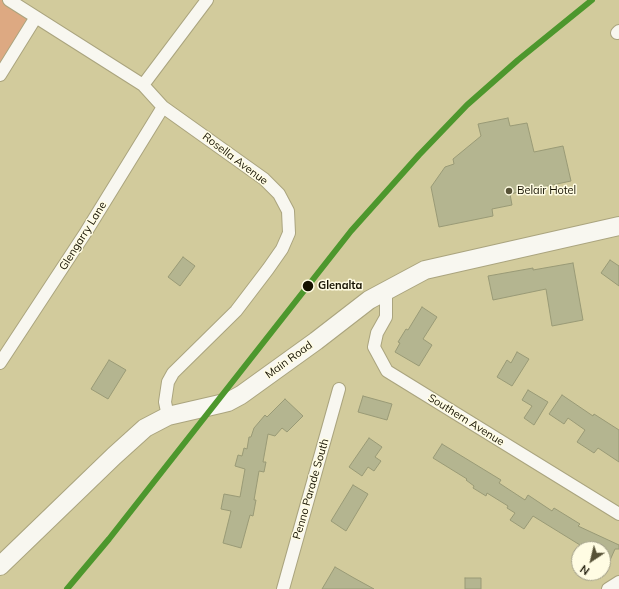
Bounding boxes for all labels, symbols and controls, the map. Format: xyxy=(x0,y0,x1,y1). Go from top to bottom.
street label: Rosella Avenue xyxy=(200,130,270,188)
place label: Belair Hotel xyxy=(517,184,576,198)
marker: Belair Hotel xyxy=(504,186,514,196)
street label: Glengarry Lane xyxy=(57,199,109,273)
marker: Glenalta xyxy=(301,279,315,293)
place label: Glenalta xyxy=(318,279,362,293)
street label: Main Road xyxy=(263,339,315,381)
street label: Southern Avenue xyxy=(425,391,507,449)
street label: Penno Parade South xyxy=(290,437,332,541)
north arrow xyxy=(571,541,611,581)
text: N xyxy=(577,562,592,578)

